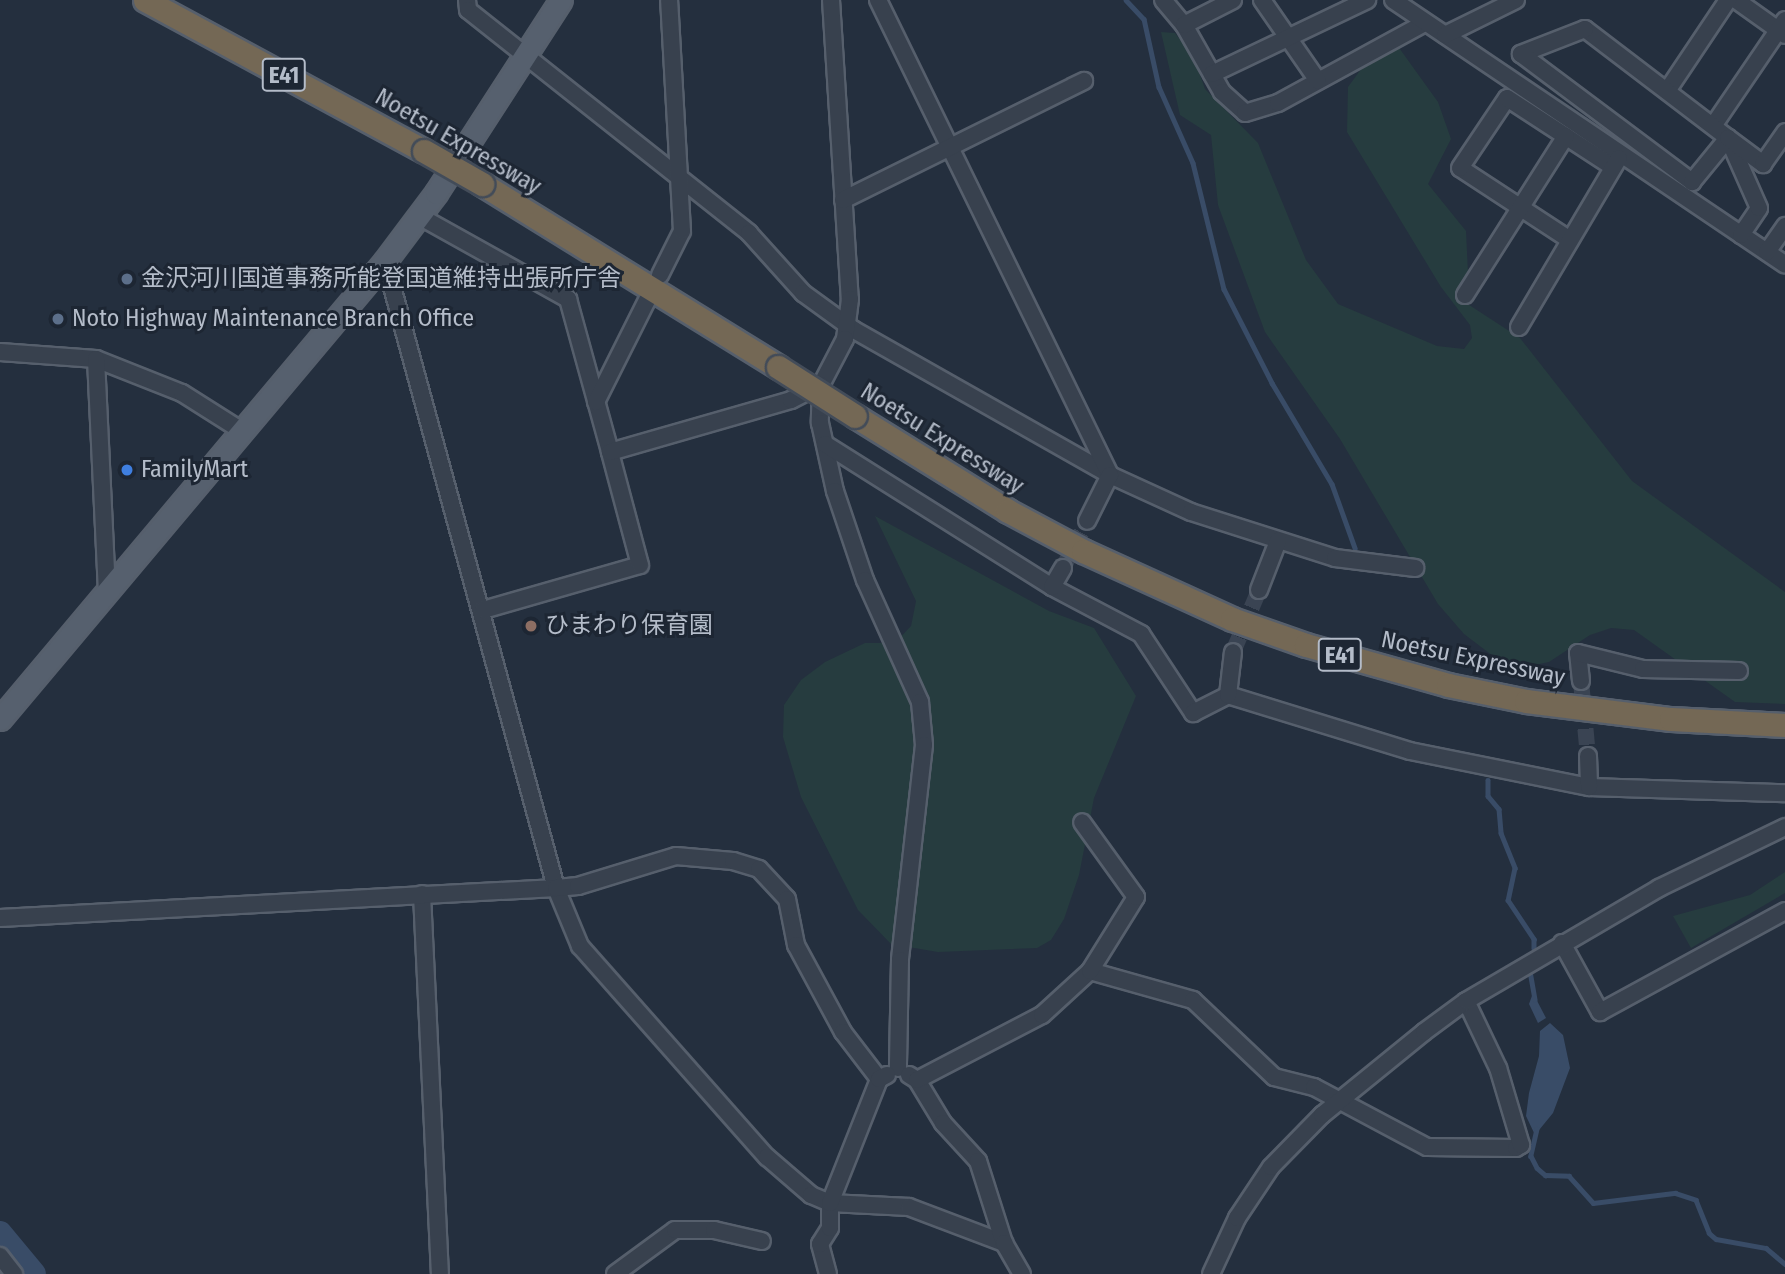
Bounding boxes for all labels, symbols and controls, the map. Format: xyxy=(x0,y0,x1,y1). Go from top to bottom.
road number: E41 xyxy=(261,55,307,94)
street label: Noetsu Expressway xyxy=(370,83,546,201)
place label: 金沢河川国道事務所能登国道維持出張所庁舎 xyxy=(141,265,621,293)
marker: 金沢河川国道事務所能登国道維持出張所庁舎 xyxy=(119,271,135,287)
place label: Noto Highway Maintenance Branch Office xyxy=(72,305,474,333)
marker: Noto Highway Maintenance Branch Office xyxy=(50,311,66,327)
street label: Noetsu Expressway xyxy=(855,377,1029,501)
place label: FamilyMart xyxy=(141,456,248,484)
marker: FamilyMart xyxy=(119,462,135,478)
place label: ひまわり保育園 xyxy=(545,612,713,640)
marker: ひまわり保育園 xyxy=(523,618,539,634)
street label: Noetsu Expressway xyxy=(1379,625,1567,693)
road number: E41 xyxy=(1317,636,1363,674)

